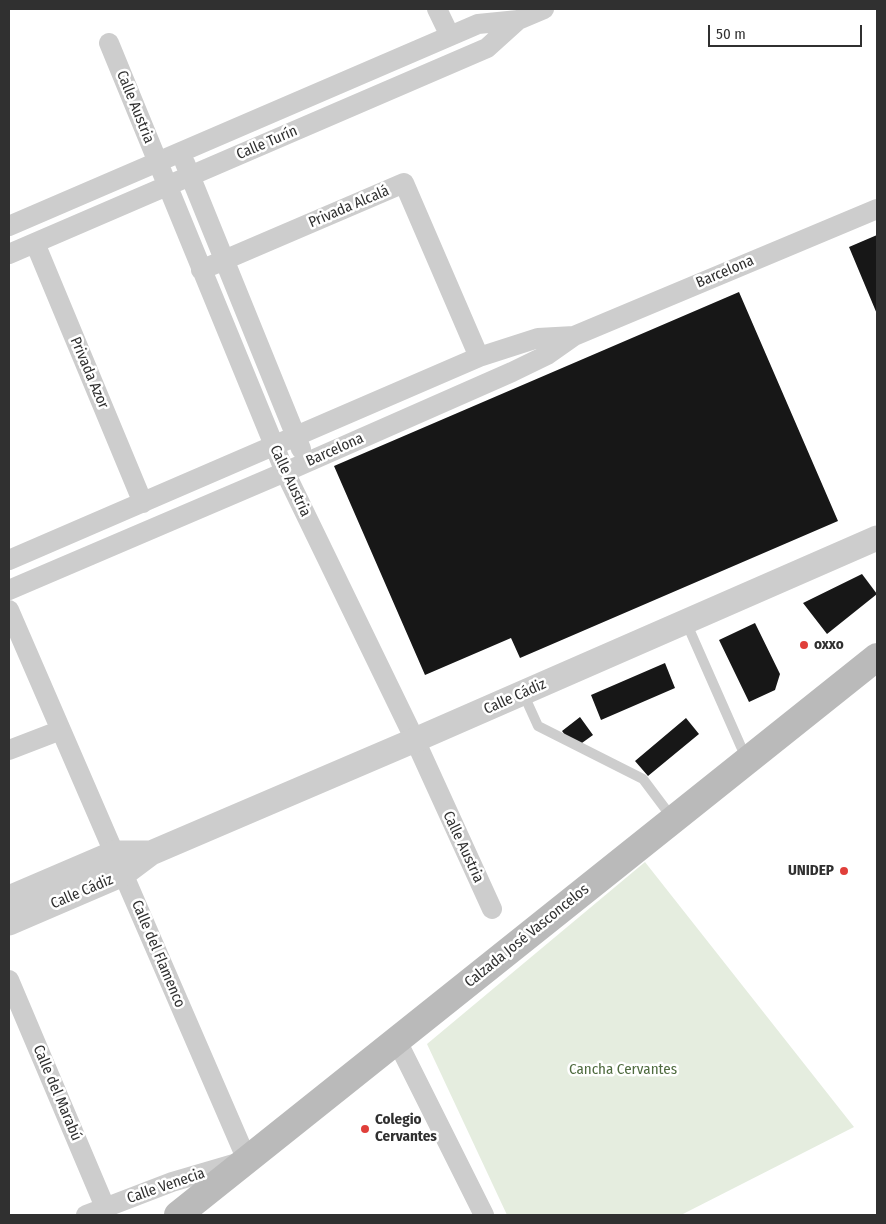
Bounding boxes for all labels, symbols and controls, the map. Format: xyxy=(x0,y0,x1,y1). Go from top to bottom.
scale bar xyxy=(711,15,865,47)
text: 50 m xyxy=(716,25,746,43)
street label: Calle Austria xyxy=(112,68,158,146)
street label: Calle Turín xyxy=(234,122,300,164)
street label: Privada Alcalá xyxy=(306,182,392,232)
street label: Barcelona xyxy=(693,252,757,292)
street label: Privada Azor xyxy=(66,334,112,412)
street label: Barcelona xyxy=(304,429,366,471)
street label: Calle Austria xyxy=(266,442,314,520)
place label: oxxo xyxy=(814,636,844,654)
marker: oxxo xyxy=(798,639,810,651)
street label: Calle Cádiz xyxy=(481,675,549,719)
street label: Calle Austria xyxy=(439,808,487,886)
place label: UNIDEP xyxy=(788,862,834,880)
marker: UNIDEP xyxy=(838,865,850,877)
street label: Calle Cádiz xyxy=(48,871,116,913)
street label: Calzada José Vasconcelos xyxy=(461,880,593,992)
street label: Calle del Flamenco xyxy=(127,898,189,1010)
street label: Calle del Marabú xyxy=(29,1042,85,1144)
park label: Cancha Cervantes xyxy=(569,1061,677,1079)
place label: Colegio Cervantes xyxy=(375,1111,437,1146)
marker: Colegio Cervantes xyxy=(359,1123,371,1135)
street label: Calle Venecia xyxy=(125,1164,207,1208)

